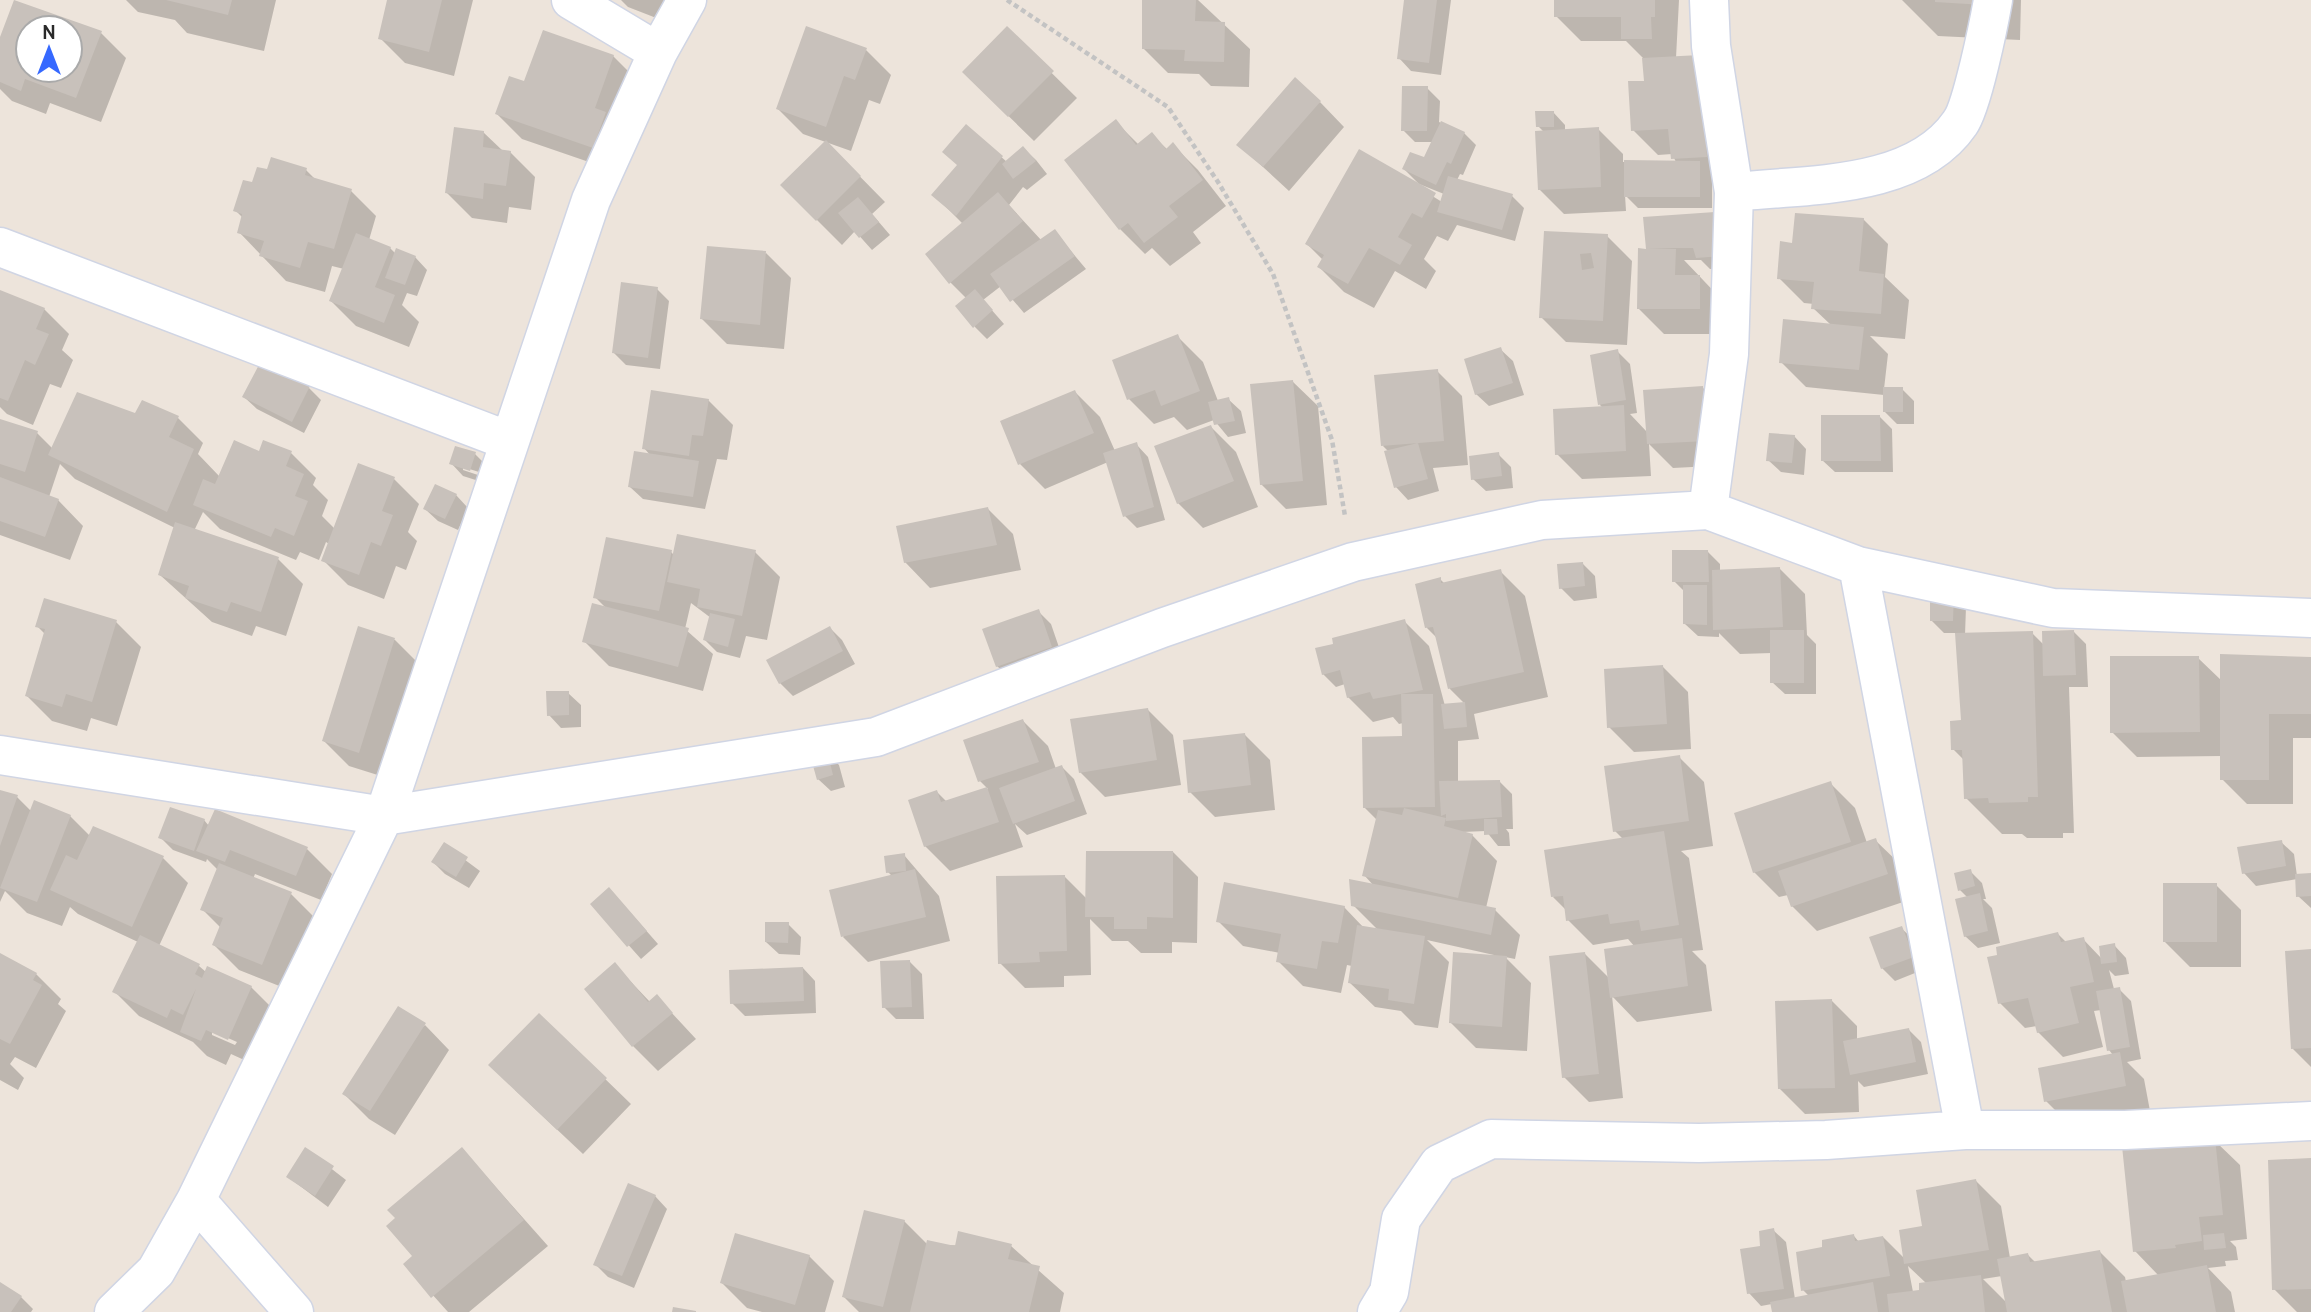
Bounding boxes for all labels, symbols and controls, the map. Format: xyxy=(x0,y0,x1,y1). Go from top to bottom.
north arrow xyxy=(14,14,84,84)
text: N xyxy=(42,21,56,44)

